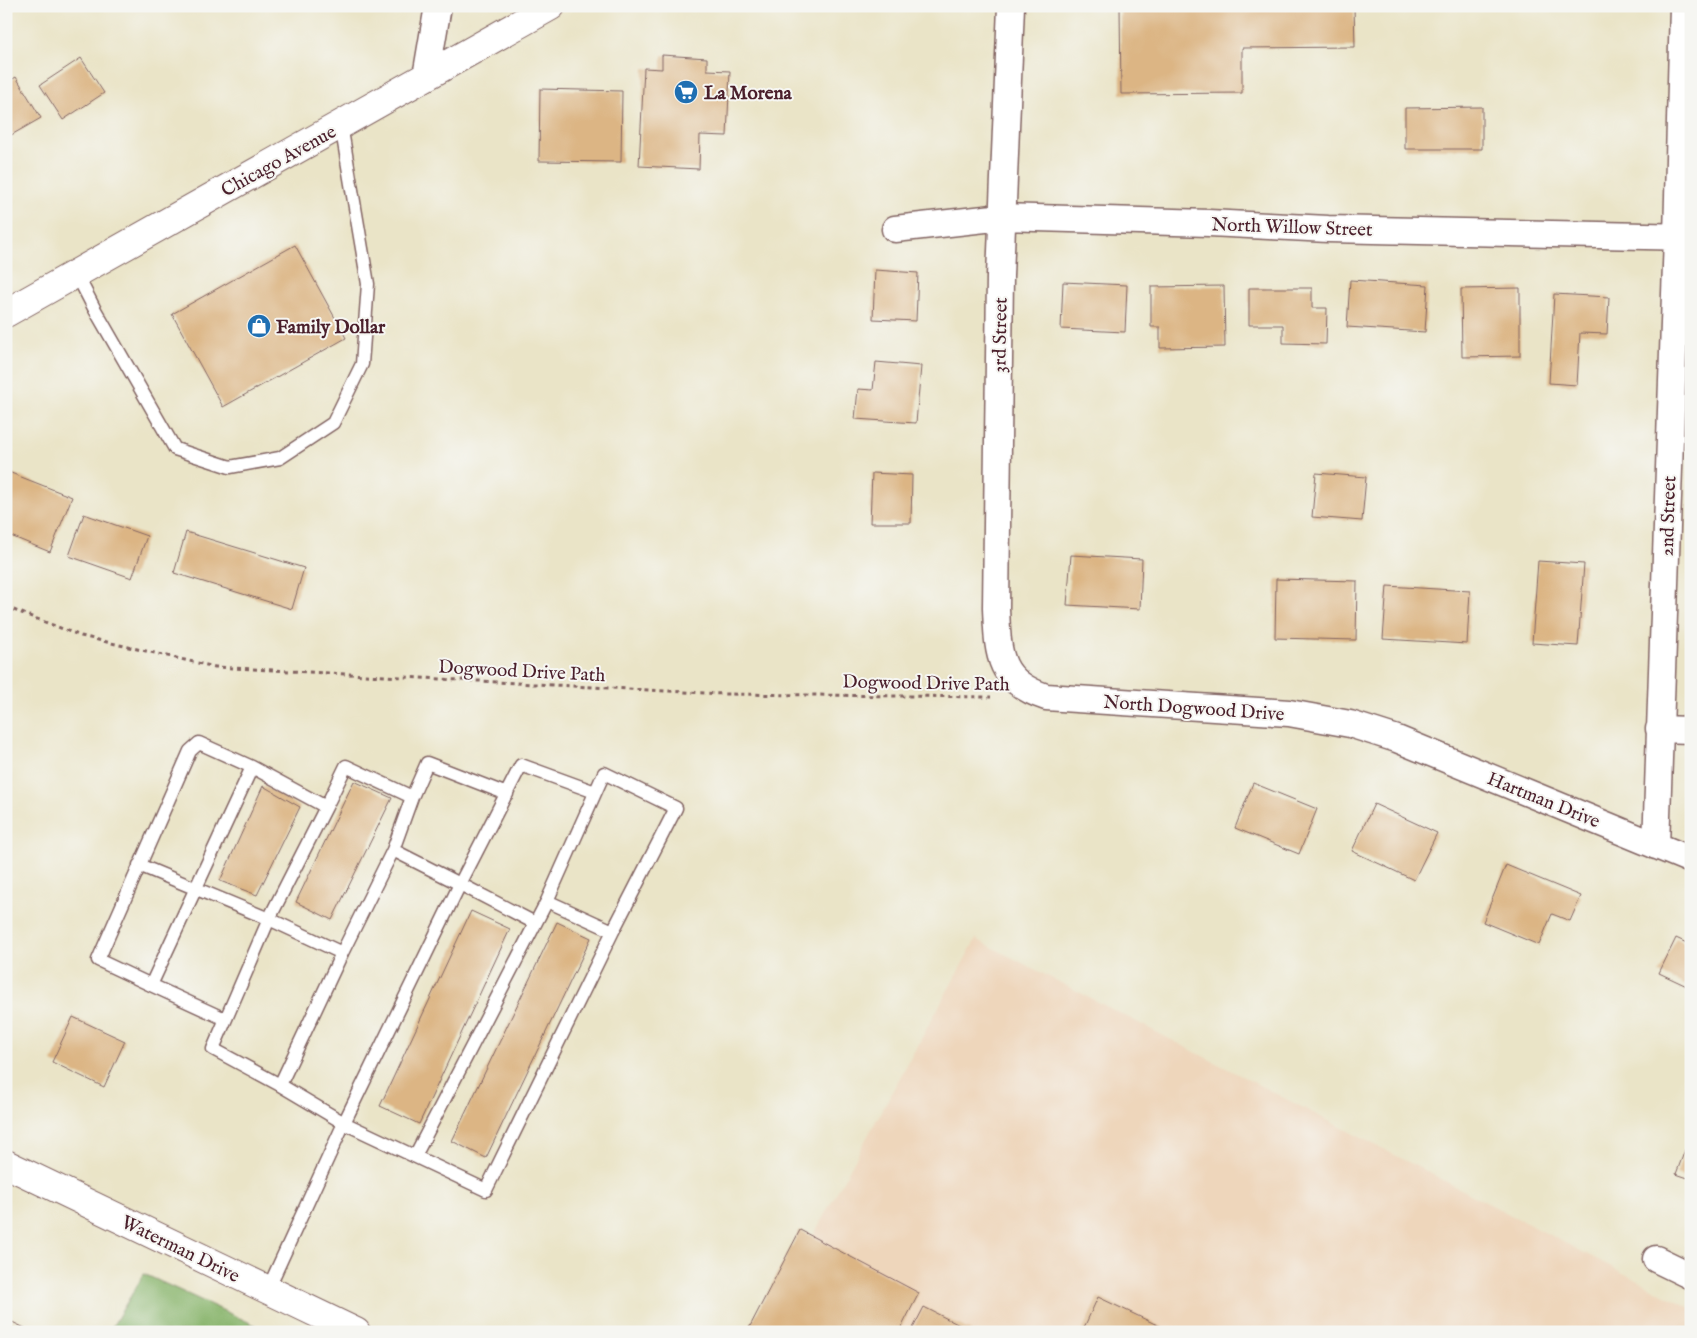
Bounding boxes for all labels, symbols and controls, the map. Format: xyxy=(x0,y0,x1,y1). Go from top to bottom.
supermarket icon: La Morena xyxy=(673,79,699,105)
place label: La Morena xyxy=(704,82,793,106)
street label: Chicago Avenue xyxy=(217,120,341,203)
street label: North Willow Street xyxy=(1211,213,1373,243)
street label: 3rd Street xyxy=(988,297,1014,373)
shop icon: Family Dollar xyxy=(246,313,272,339)
place label: Family Dollar xyxy=(276,316,386,340)
street label: 2nd Street xyxy=(1656,475,1682,557)
street label: Dogwood Drive Path xyxy=(438,656,606,688)
street label: Dogwood Drive Path xyxy=(842,671,1010,697)
street label: North Dogwood Drive xyxy=(1103,691,1285,727)
street label: Hartman Drive xyxy=(1483,767,1603,834)
street label: Waterman Drive xyxy=(117,1211,243,1289)

